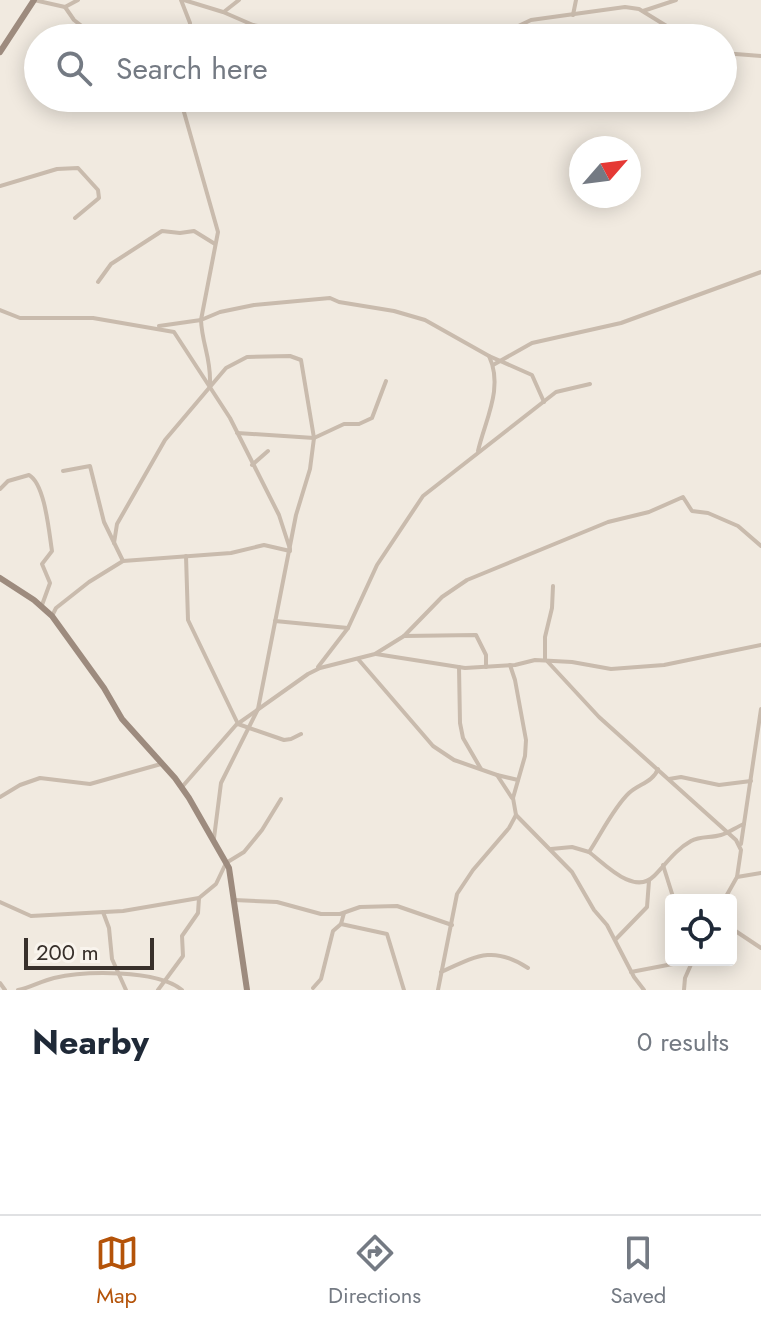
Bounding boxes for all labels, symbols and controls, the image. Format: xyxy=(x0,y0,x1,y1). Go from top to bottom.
search box xyxy=(24,24,737,112)
icon: search xyxy=(52,46,96,90)
text: Search here xyxy=(116,47,268,90)
north arrow xyxy=(569,136,641,208)
map controls xyxy=(665,894,737,966)
button: locate xyxy=(665,894,737,966)
scale bar xyxy=(24,934,154,970)
text: 200 m xyxy=(36,936,99,968)
text: Nearby xyxy=(32,1018,149,1067)
text: 0 results xyxy=(637,1023,729,1061)
tab: Map xyxy=(95,1231,139,1311)
tab: Directions xyxy=(328,1231,421,1311)
tab: Saved xyxy=(611,1231,666,1311)

